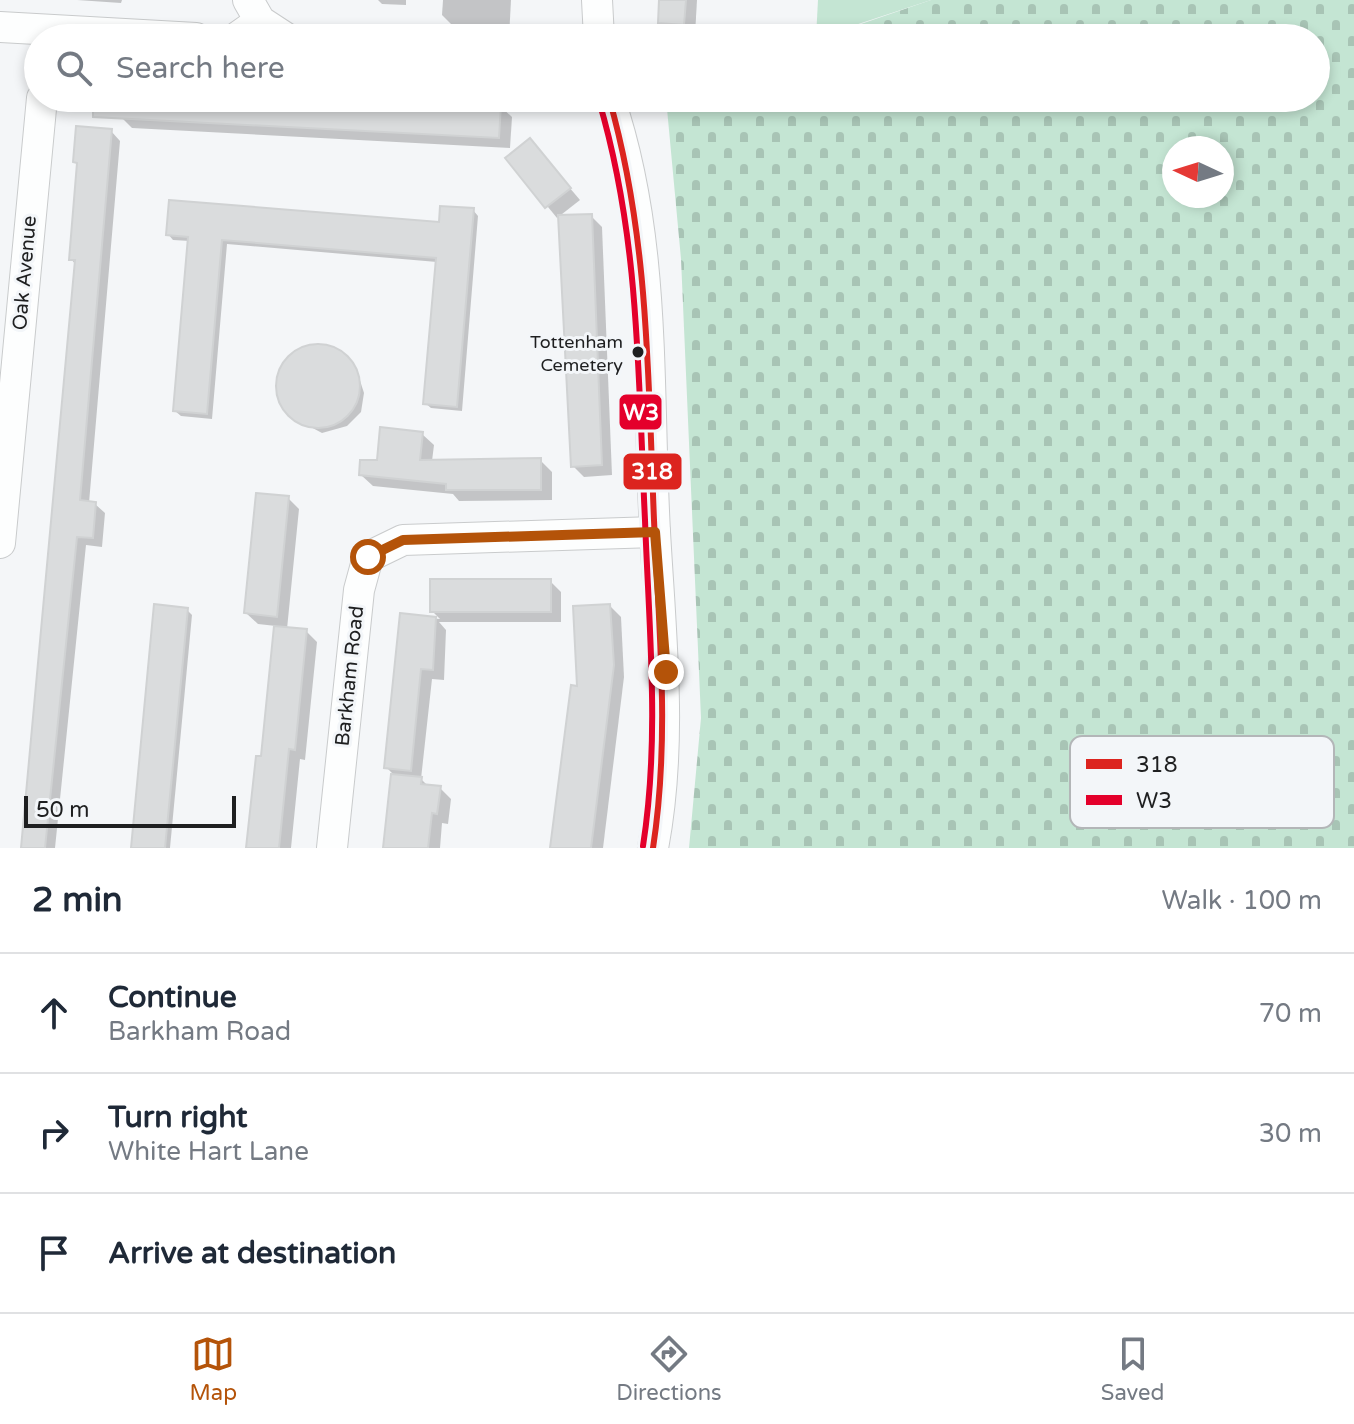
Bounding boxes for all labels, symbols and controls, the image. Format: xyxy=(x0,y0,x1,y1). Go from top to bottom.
search box xyxy=(24,24,1330,112)
icon: search xyxy=(52,46,96,90)
text: Search here xyxy=(116,50,285,87)
north arrow xyxy=(1162,136,1234,208)
street label: Oak Avenue xyxy=(8,215,42,331)
place label: Tottenham Cemetery xyxy=(530,331,623,376)
marker: Tottenham Cemetery xyxy=(630,344,646,360)
line badge: W3 xyxy=(618,393,663,431)
text: W3 xyxy=(623,400,659,426)
line badge: 318 xyxy=(622,452,683,491)
text: 318 xyxy=(631,459,673,485)
route start xyxy=(350,539,386,575)
street label: Barkham Road xyxy=(331,605,369,747)
route end xyxy=(648,654,684,690)
legend xyxy=(1070,736,1334,828)
text: 318 xyxy=(1136,752,1177,778)
text: W3 xyxy=(1136,788,1172,814)
scale bar xyxy=(24,792,236,828)
text: 50 m xyxy=(36,797,90,823)
text: 2 min xyxy=(32,880,123,921)
text: Walk · 100 m xyxy=(1162,885,1322,916)
text: Continue xyxy=(108,979,237,1016)
icon: ahead xyxy=(32,991,76,1035)
text: 70 m xyxy=(1259,998,1322,1029)
text: Barkham Road xyxy=(108,1016,291,1047)
text: Turn right xyxy=(108,1099,248,1136)
icon: right xyxy=(32,1111,76,1155)
text: 30 m xyxy=(1259,1118,1322,1149)
text: White Hart Lane xyxy=(108,1136,309,1167)
icon: arrive xyxy=(32,1231,76,1275)
text: Arrive at destination xyxy=(108,1235,396,1272)
tab: Map xyxy=(190,1332,237,1406)
tab: Directions xyxy=(616,1332,722,1406)
tab: Saved xyxy=(1101,1332,1164,1406)

